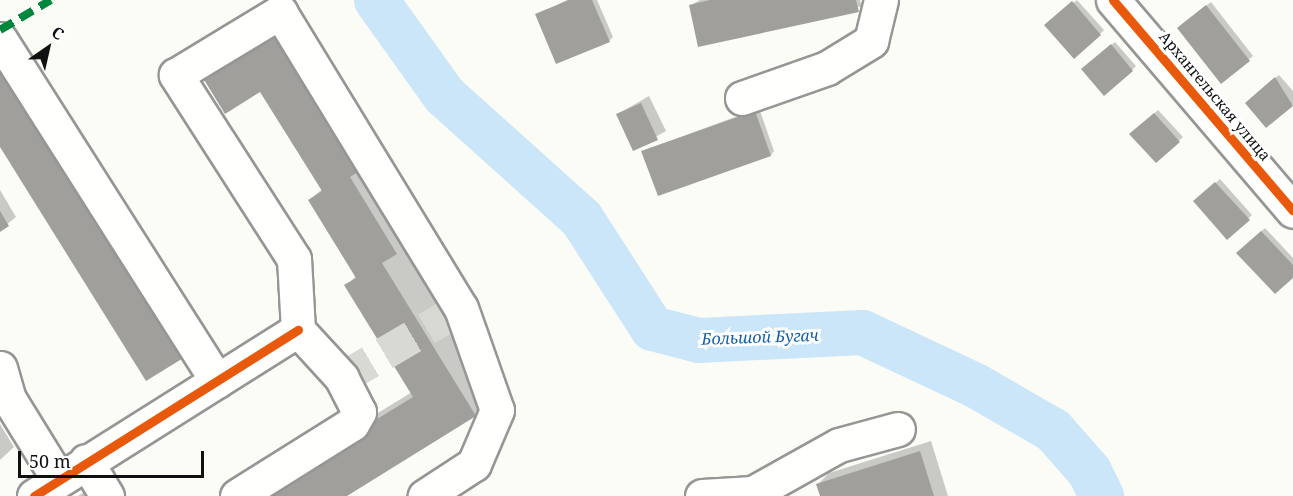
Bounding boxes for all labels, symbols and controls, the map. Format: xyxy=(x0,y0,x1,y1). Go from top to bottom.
north arrow xyxy=(18,18,78,78)
text: С xyxy=(48,21,69,45)
street label: Архангельская улица xyxy=(1156,28,1274,164)
water label: Большой Бугач xyxy=(701,325,819,349)
scale bar xyxy=(21,439,207,477)
text: 50 m xyxy=(29,449,71,473)

